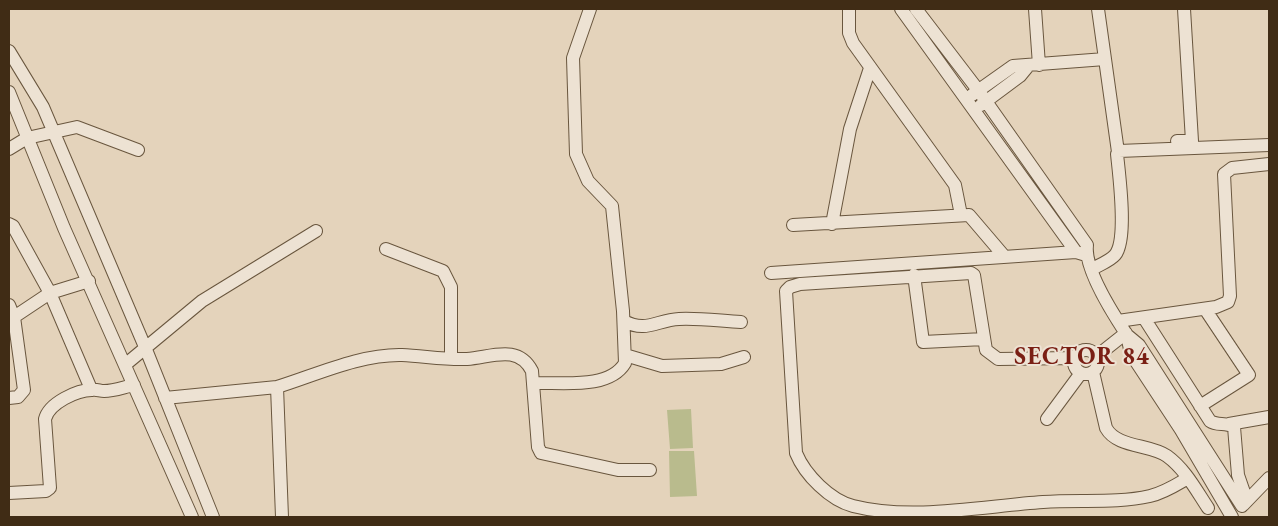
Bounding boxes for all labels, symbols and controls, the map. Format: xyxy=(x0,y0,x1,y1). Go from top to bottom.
district label: SECTOR 84 xyxy=(1013,343,1151,371)

